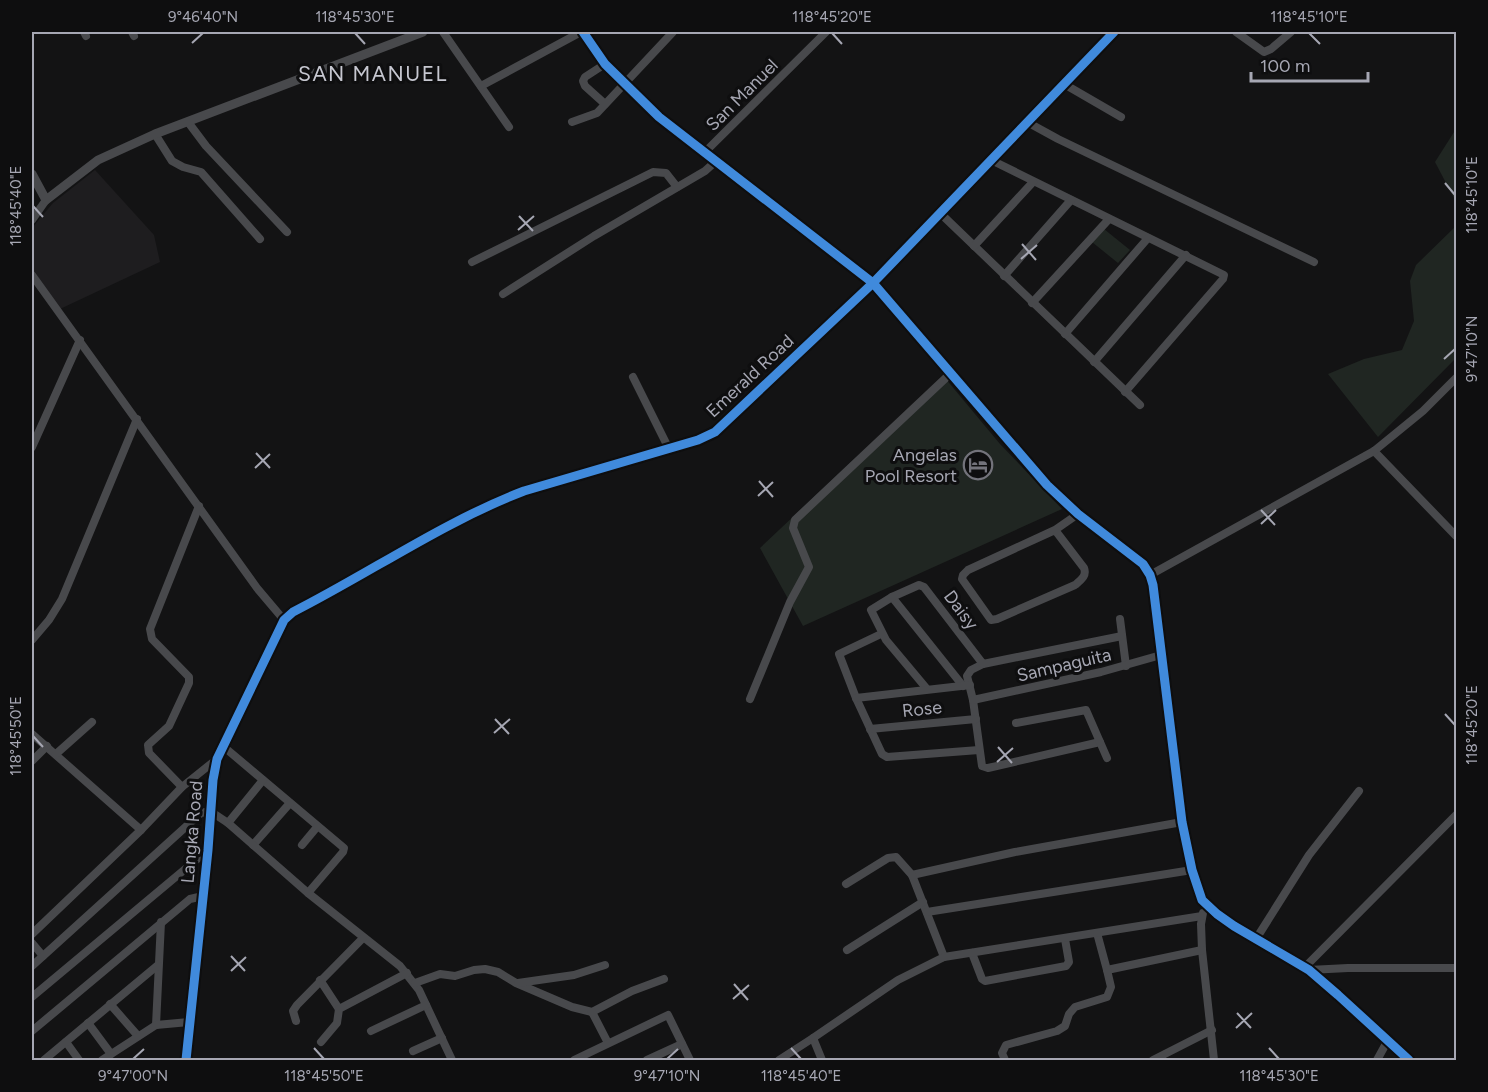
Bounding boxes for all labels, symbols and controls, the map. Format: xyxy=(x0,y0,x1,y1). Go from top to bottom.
text: 9°46'40"N xyxy=(168,8,238,26)
text: 118°45'30"E xyxy=(315,8,395,26)
text: 118°45'20"E xyxy=(792,8,872,26)
text: 118°45'10"E xyxy=(1270,8,1348,26)
scale bar xyxy=(1251,45,1368,83)
street label: San Manuel xyxy=(701,54,783,136)
text: 100 m xyxy=(1260,55,1310,77)
district label: SAN MANUEL xyxy=(298,61,448,86)
text: 118°45'10"E xyxy=(1463,156,1481,234)
text: 118°45'40"E xyxy=(7,166,25,246)
text: 9°47'10"N xyxy=(1463,316,1481,382)
street label: Emerald Road xyxy=(702,330,798,422)
place label: Angelas Pool Resort xyxy=(865,444,957,487)
hotel icon: Angelas Pool Resort xyxy=(962,449,994,481)
street label: Daisy xyxy=(939,586,983,634)
street label: Sampaguita xyxy=(1015,643,1113,687)
text: 118°45'20"E xyxy=(1463,685,1481,765)
text: 118°45'50"E xyxy=(7,696,25,776)
street label: Rose xyxy=(901,696,943,722)
street label: Langka Road xyxy=(177,780,207,884)
text: 9°47'00"N xyxy=(98,1067,168,1085)
text: 118°45'50"E xyxy=(284,1067,364,1085)
text: 9°47'10"N xyxy=(634,1067,700,1085)
text: 118°45'40"E xyxy=(761,1067,841,1085)
text: 118°45'30"E xyxy=(1239,1067,1319,1085)

